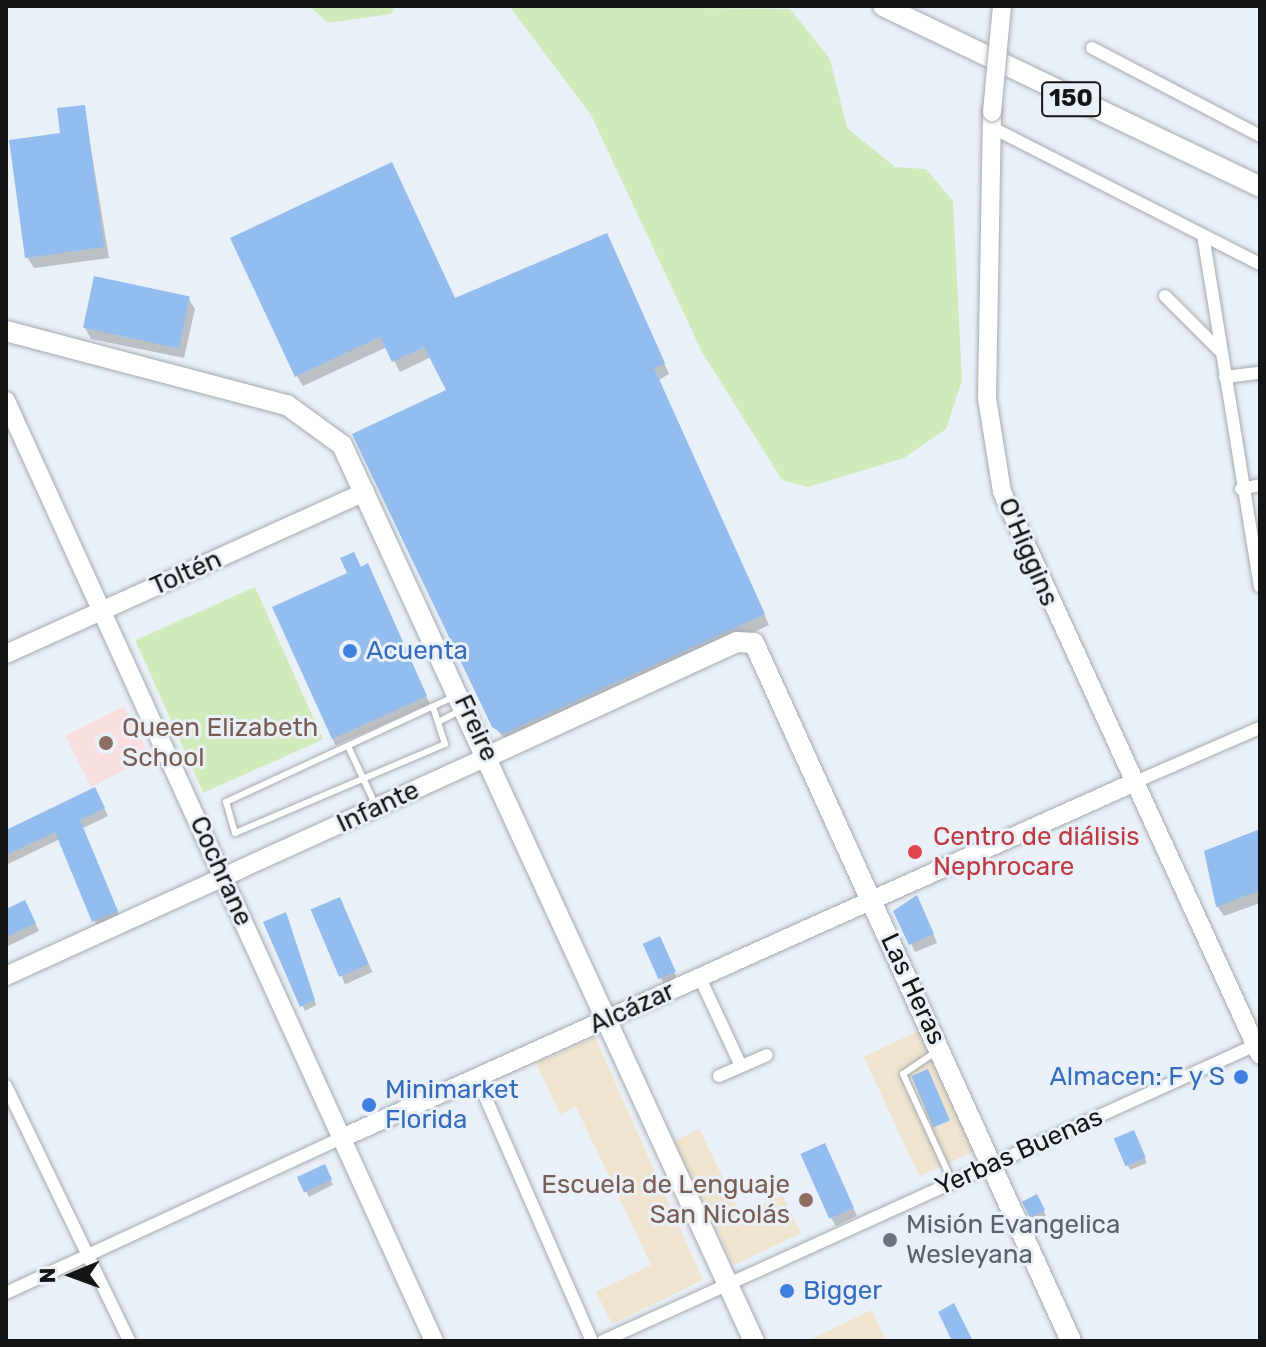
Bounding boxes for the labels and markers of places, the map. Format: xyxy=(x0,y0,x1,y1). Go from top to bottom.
place label: Acuenta xyxy=(366,635,468,667)
marker: Acuenta xyxy=(341,642,359,660)
place label: Queen Elizabeth School xyxy=(122,712,318,774)
marker: Queen Elizabeth School xyxy=(97,734,115,752)
place label: Centro de diálisis Nephrocare xyxy=(933,821,1139,882)
marker: Centro de diálisis Nephrocare xyxy=(904,841,926,863)
place label: Almacen: F y S xyxy=(1048,1061,1225,1093)
marker: Almacen: F y S xyxy=(1232,1068,1250,1086)
place label: Minimarket Florida xyxy=(385,1074,519,1136)
marker: Minimarket Florida xyxy=(360,1096,378,1114)
place label: Escuela de Lenguaje San Nicolás xyxy=(541,1169,790,1230)
marker: Escuela de Lenguaje San Nicolás xyxy=(797,1191,815,1209)
place label: Misión Evangelica Wesleyana xyxy=(906,1209,1120,1270)
marker: Misión Evangelica Wesleyana xyxy=(881,1231,899,1249)
place label: Bigger xyxy=(803,1275,882,1307)
marker: Bigger xyxy=(778,1282,796,1300)

